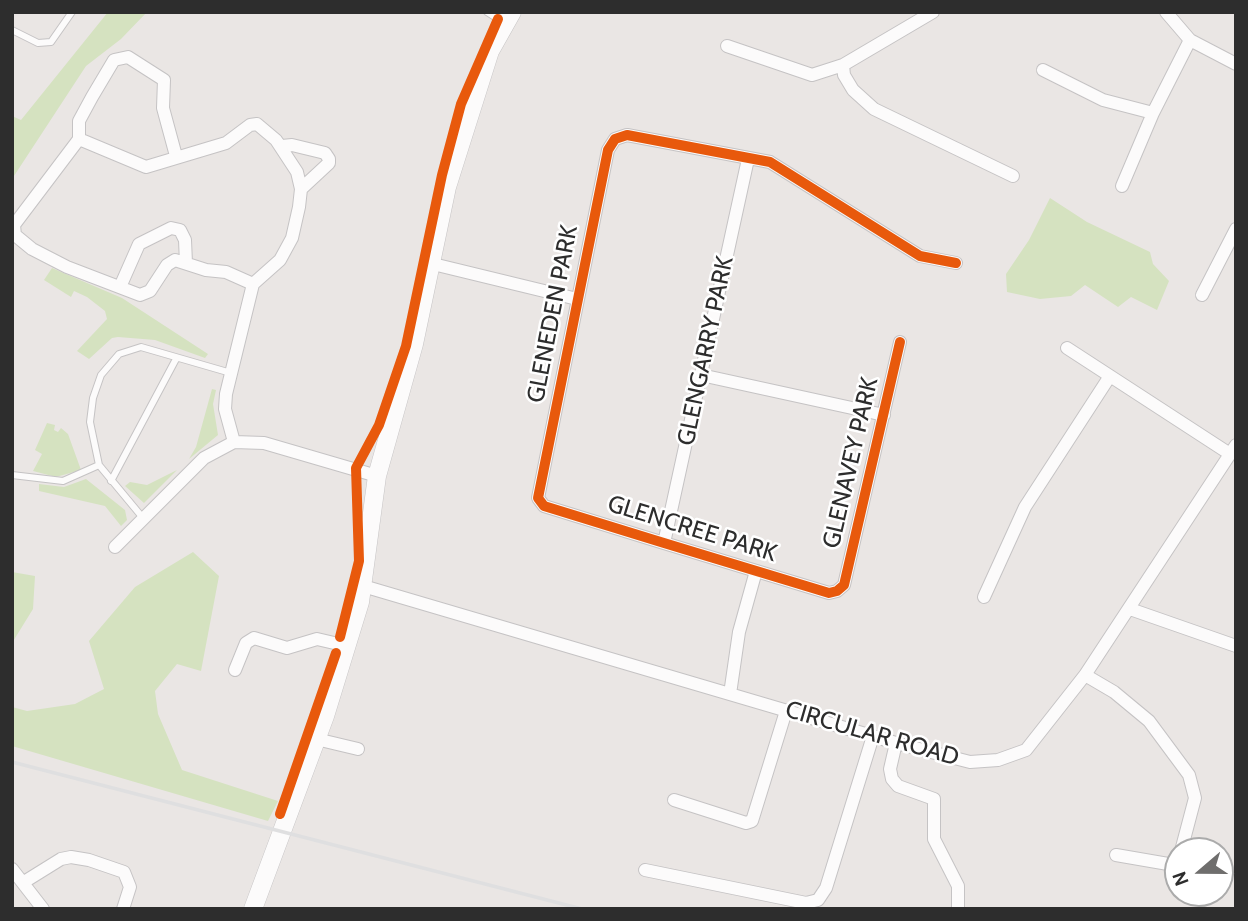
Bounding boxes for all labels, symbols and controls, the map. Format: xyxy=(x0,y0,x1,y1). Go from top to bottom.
street label: GLENEDEN PARK xyxy=(522,223,584,405)
street label: GLENGARRY PARK xyxy=(672,254,740,448)
street label: GLENAVEY PARK xyxy=(817,375,885,551)
street label: GLENCREE PARK xyxy=(604,490,780,568)
street label: CIRCULAR ROAD xyxy=(782,695,962,773)
north arrow xyxy=(1164,837,1234,907)
text: N xyxy=(1168,868,1194,889)

